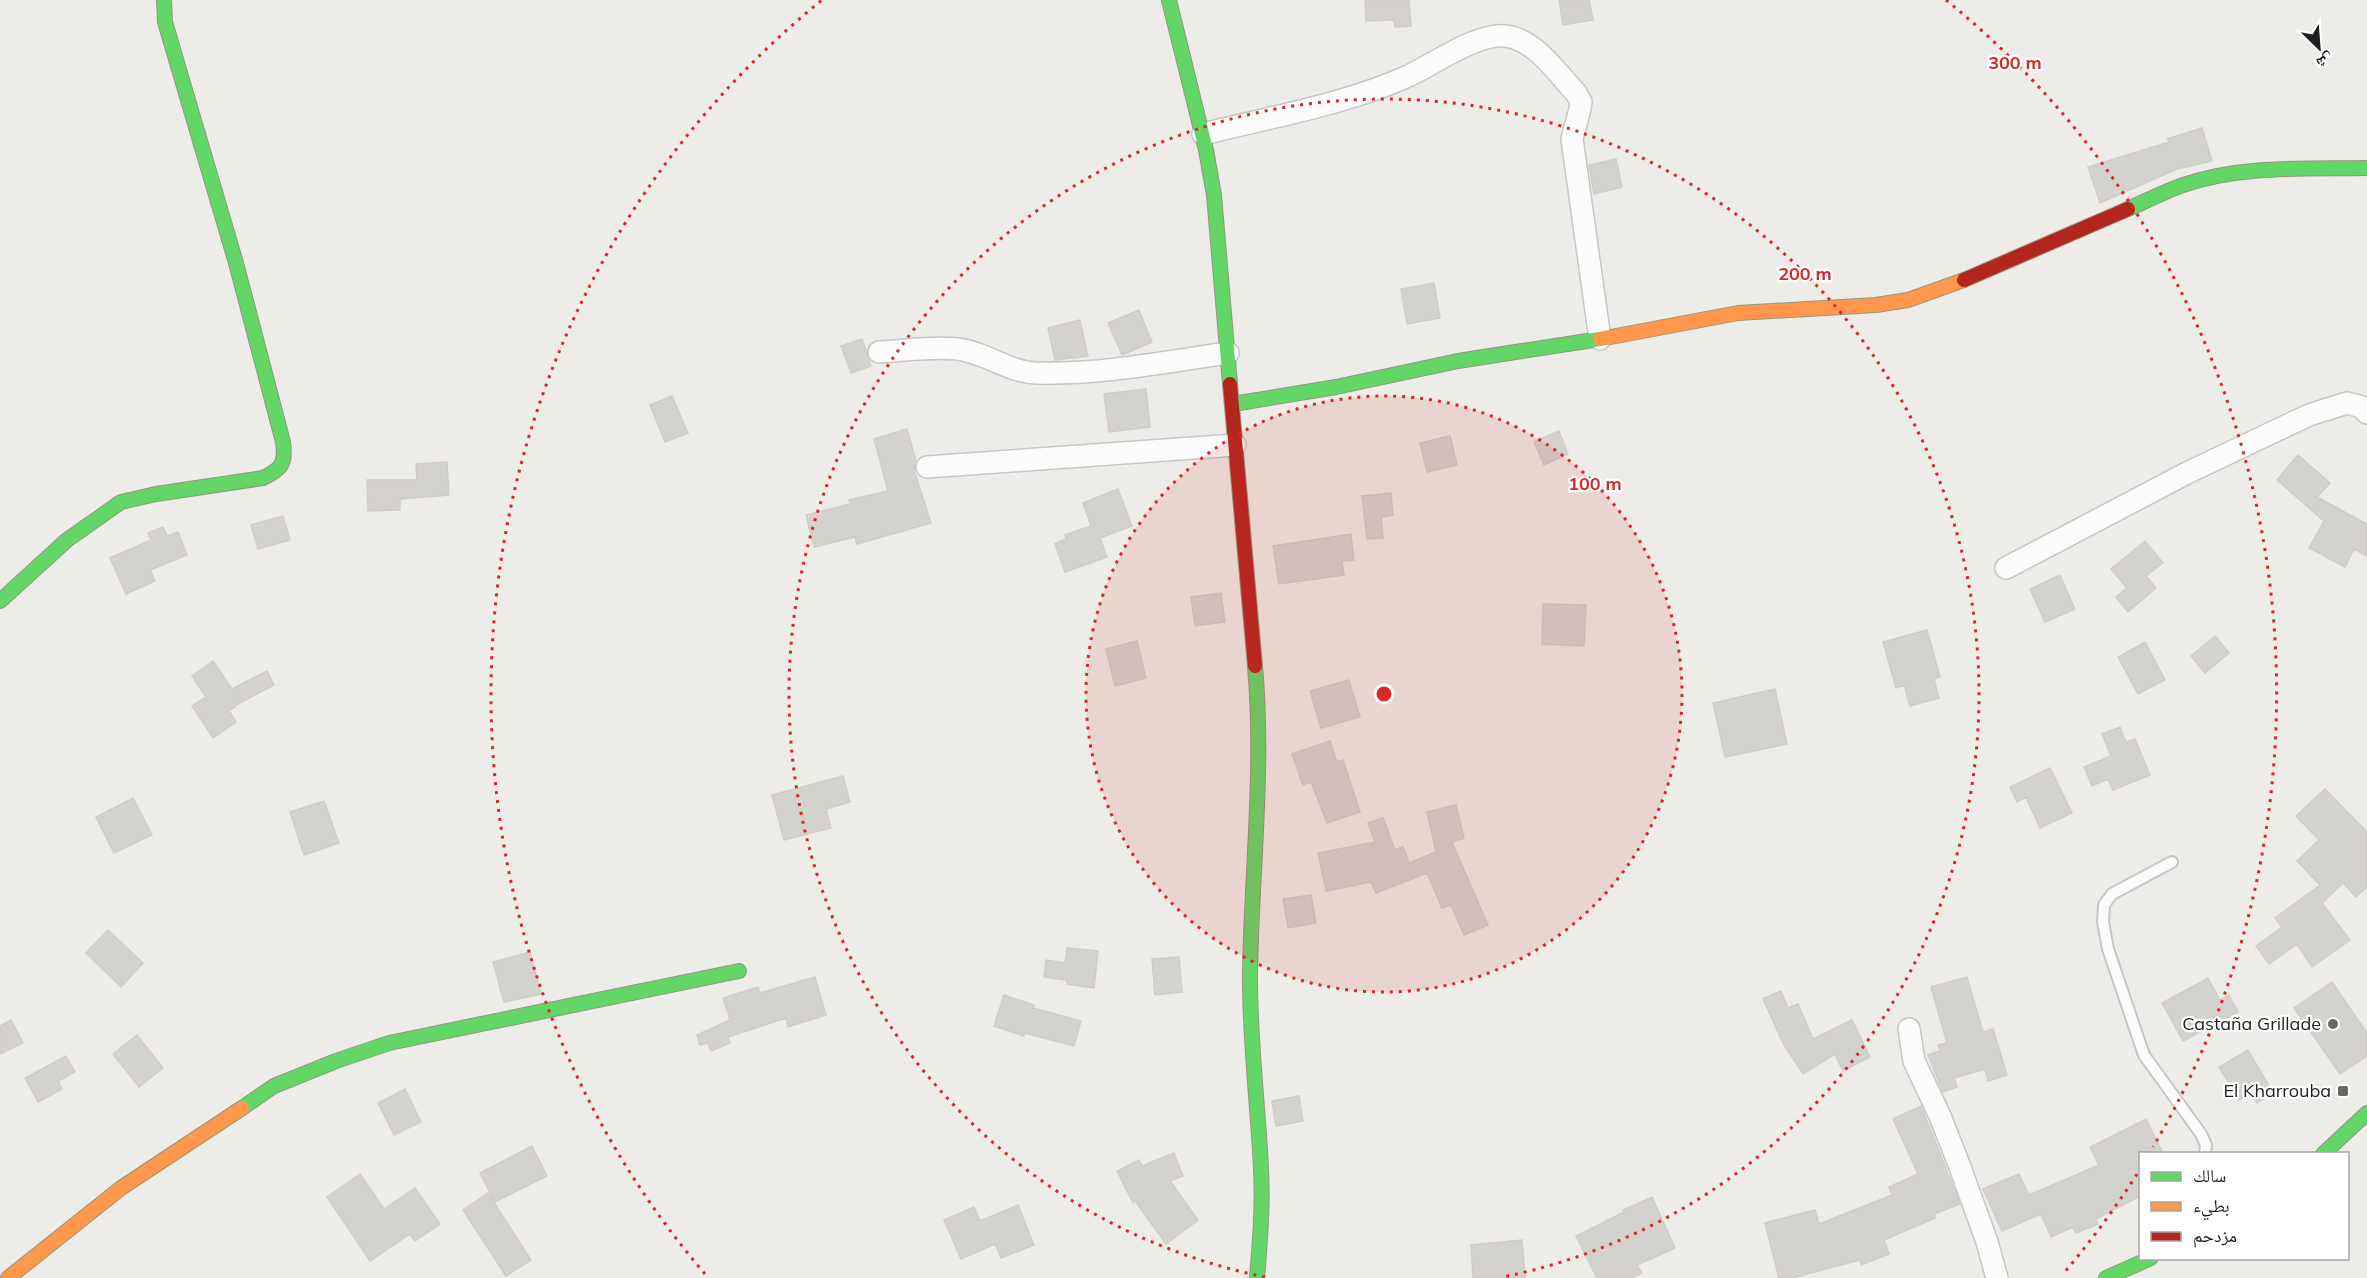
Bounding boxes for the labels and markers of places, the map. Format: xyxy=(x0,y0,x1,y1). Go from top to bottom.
centre of rings xyxy=(1374,684,1394,704)
place label: Castaña Grillade xyxy=(2182,1012,2321,1035)
marker: Castaña Grillade xyxy=(2326,1017,2340,1031)
place label: El Kharrouba xyxy=(2223,1079,2331,1102)
marker: El Kharrouba xyxy=(2336,1084,2350,1098)

